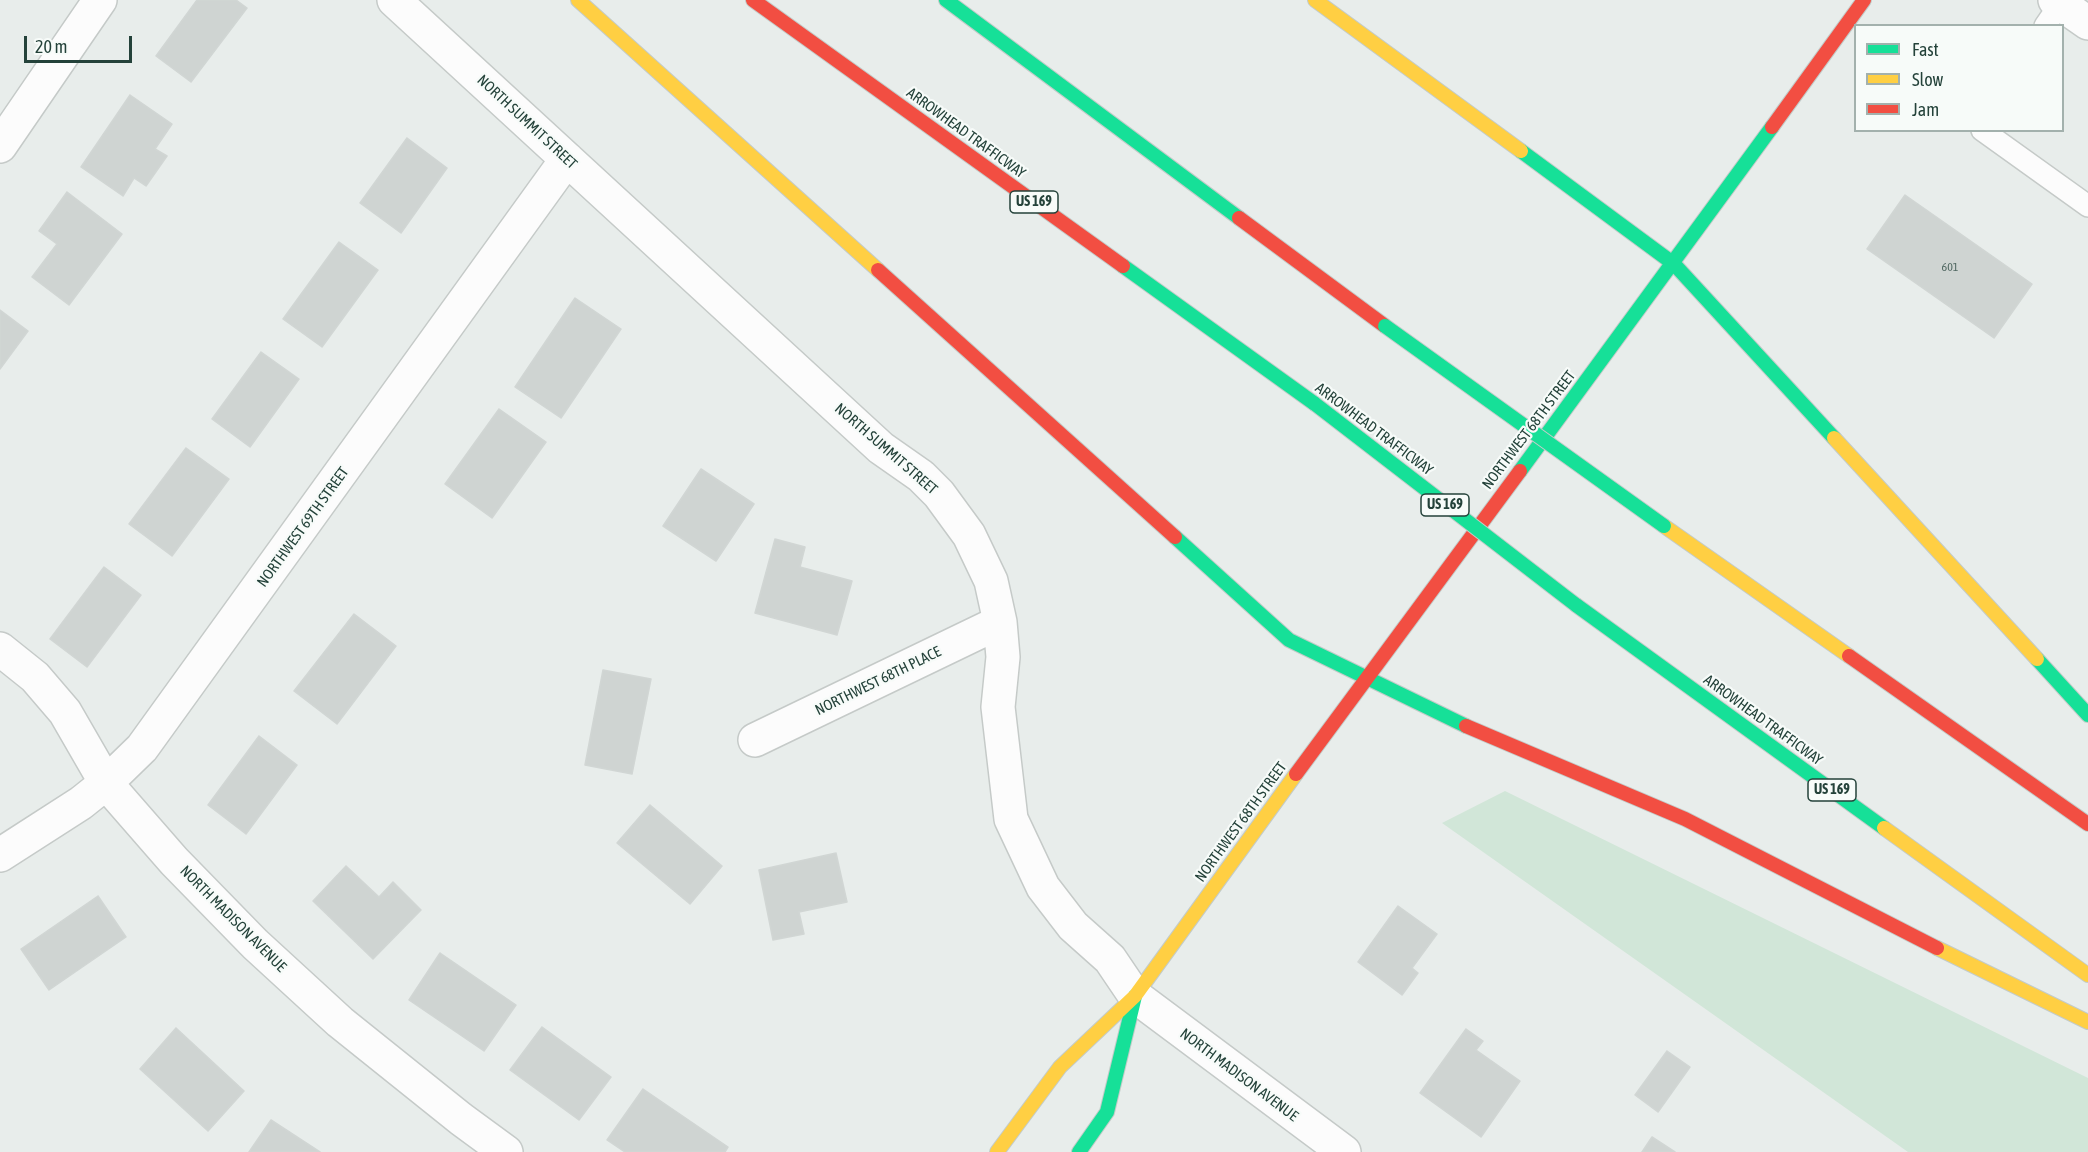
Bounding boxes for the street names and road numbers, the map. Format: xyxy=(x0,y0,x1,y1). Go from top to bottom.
street label: NORTH SUMMIT STREET xyxy=(473,71,581,173)
street label: ARROWHEAD TRAFFICWAY xyxy=(903,84,1029,182)
road number: US 169 xyxy=(1010,191,1058,213)
street label: NORTHWEST 68TH STREET xyxy=(1479,367,1579,493)
street label: ARROWHEAD TRAFFICWAY xyxy=(1312,379,1436,479)
street label: NORTH SUMMIT STREET xyxy=(831,400,941,498)
street label: NORTHWEST 69TH STREET xyxy=(253,464,353,590)
road number: US 169 xyxy=(1421,494,1469,516)
street label: NORTHWEST 68TH PLACE xyxy=(812,643,944,719)
street label: ARROWHEAD TRAFFICWAY xyxy=(1700,671,1826,769)
street label: NORTHWEST 68TH STREET xyxy=(1191,759,1291,885)
road number: US 169 xyxy=(1808,779,1856,801)
street label: NORTH MADISON AVENUE xyxy=(176,862,290,976)
street label: NORTH MADISON AVENUE xyxy=(1177,1025,1301,1125)

